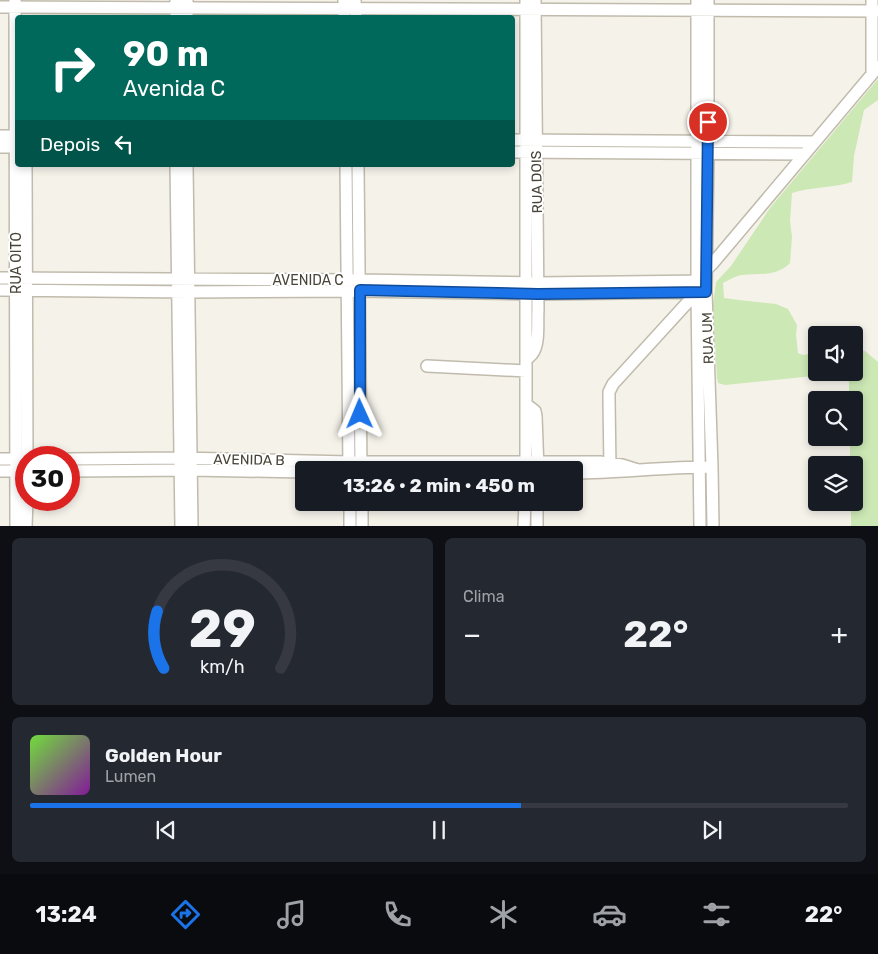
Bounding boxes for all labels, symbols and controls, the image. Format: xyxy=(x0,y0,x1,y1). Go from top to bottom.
text: 90 m xyxy=(123,33,209,75)
icon: right xyxy=(40,35,105,100)
text: Avenida C xyxy=(123,75,225,102)
pin xyxy=(687,101,729,143)
icon: arrive xyxy=(694,108,722,136)
icon: left xyxy=(110,130,138,158)
text: Depois xyxy=(40,133,100,156)
street label: RUA DOIS xyxy=(528,150,546,214)
street label: RUA OITO xyxy=(8,232,25,294)
street label: AVENIDA C xyxy=(272,272,344,289)
street label: RUA UM xyxy=(699,312,717,364)
map controls xyxy=(808,326,863,511)
button: sound xyxy=(808,326,863,381)
position arrow xyxy=(333,387,385,439)
button: search xyxy=(808,391,863,446)
speed limit sign: 30 xyxy=(15,446,80,511)
street label: AVENIDA B xyxy=(213,451,285,469)
button: layers xyxy=(808,456,863,511)
text: 13:26 · 2 min · 450 m xyxy=(343,474,535,497)
text: Clima xyxy=(463,587,504,606)
text: 29 xyxy=(189,598,256,660)
text: 22° xyxy=(623,611,688,657)
text: − xyxy=(463,618,481,651)
text: + xyxy=(831,618,848,651)
text: km/h xyxy=(200,656,245,677)
text: Golden Hour xyxy=(105,744,222,767)
text: Lumen xyxy=(105,767,156,786)
icon: previous xyxy=(152,816,180,844)
icon: pause xyxy=(425,816,453,844)
icon: next xyxy=(698,816,726,844)
icon: directions xyxy=(168,897,203,932)
icon: music xyxy=(274,897,309,932)
icon: phone xyxy=(380,897,415,932)
icon: climate xyxy=(486,897,521,932)
icon: car xyxy=(592,897,627,932)
icon: filters xyxy=(699,897,734,932)
text: 13:24 xyxy=(36,901,97,928)
text: 22° xyxy=(805,901,842,928)

